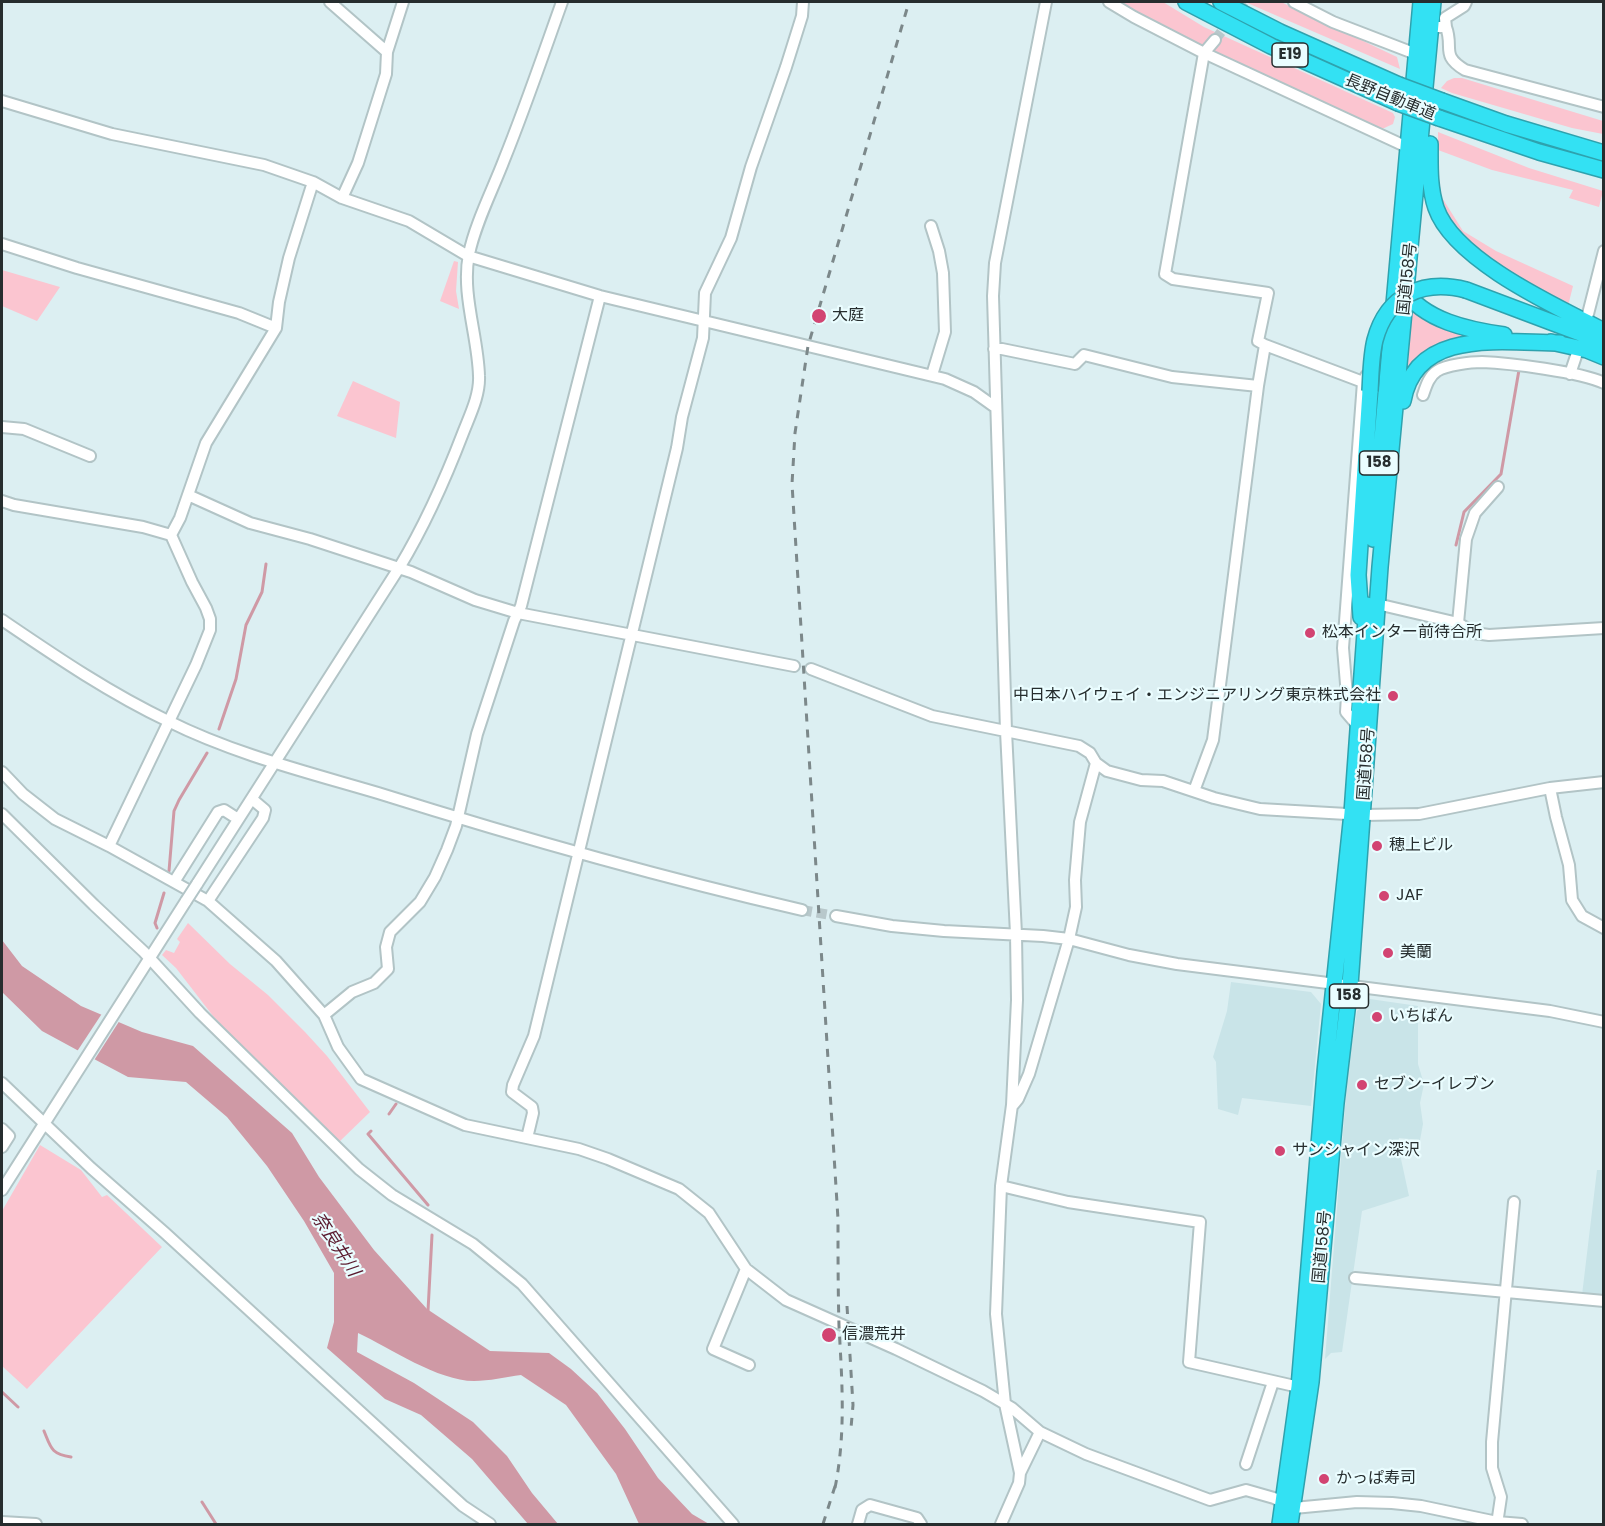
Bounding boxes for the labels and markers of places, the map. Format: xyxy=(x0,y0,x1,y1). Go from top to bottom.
place label: 大庭 xyxy=(832,306,864,326)
marker: 大庭 xyxy=(810,307,828,325)
place label: 松本インター前待合所 xyxy=(1322,623,1482,643)
marker: 松本インター前待合所 xyxy=(1303,626,1317,640)
place label: 中日本ハイウェイ・エンジニアリング東京株式会社 xyxy=(1013,686,1381,706)
marker: 中日本ハイウェイ・エンジニアリング東京株式会社 xyxy=(1386,689,1400,703)
place label: 穂上ビル xyxy=(1389,836,1453,856)
marker: 穂上ビル xyxy=(1370,839,1384,853)
place label: JAF xyxy=(1396,886,1423,906)
marker: JAF xyxy=(1377,889,1391,903)
place label: 美蘭 xyxy=(1400,943,1432,963)
marker: 美蘭 xyxy=(1381,946,1395,960)
place label: いちばん xyxy=(1389,1007,1453,1027)
marker: いちばん xyxy=(1370,1010,1384,1024)
place label: セブン-イレブン xyxy=(1374,1075,1495,1095)
marker: セブン-イレブン xyxy=(1355,1078,1369,1092)
place label: サンシャイン深沢 xyxy=(1292,1141,1420,1161)
marker: サンシャイン深沢 xyxy=(1273,1144,1287,1158)
place label: 信濃荒井 xyxy=(842,1325,906,1345)
marker: 信濃荒井 xyxy=(820,1326,838,1344)
place label: かっぱ寿司 xyxy=(1336,1469,1416,1489)
marker: かっぱ寿司 xyxy=(1317,1472,1331,1486)

